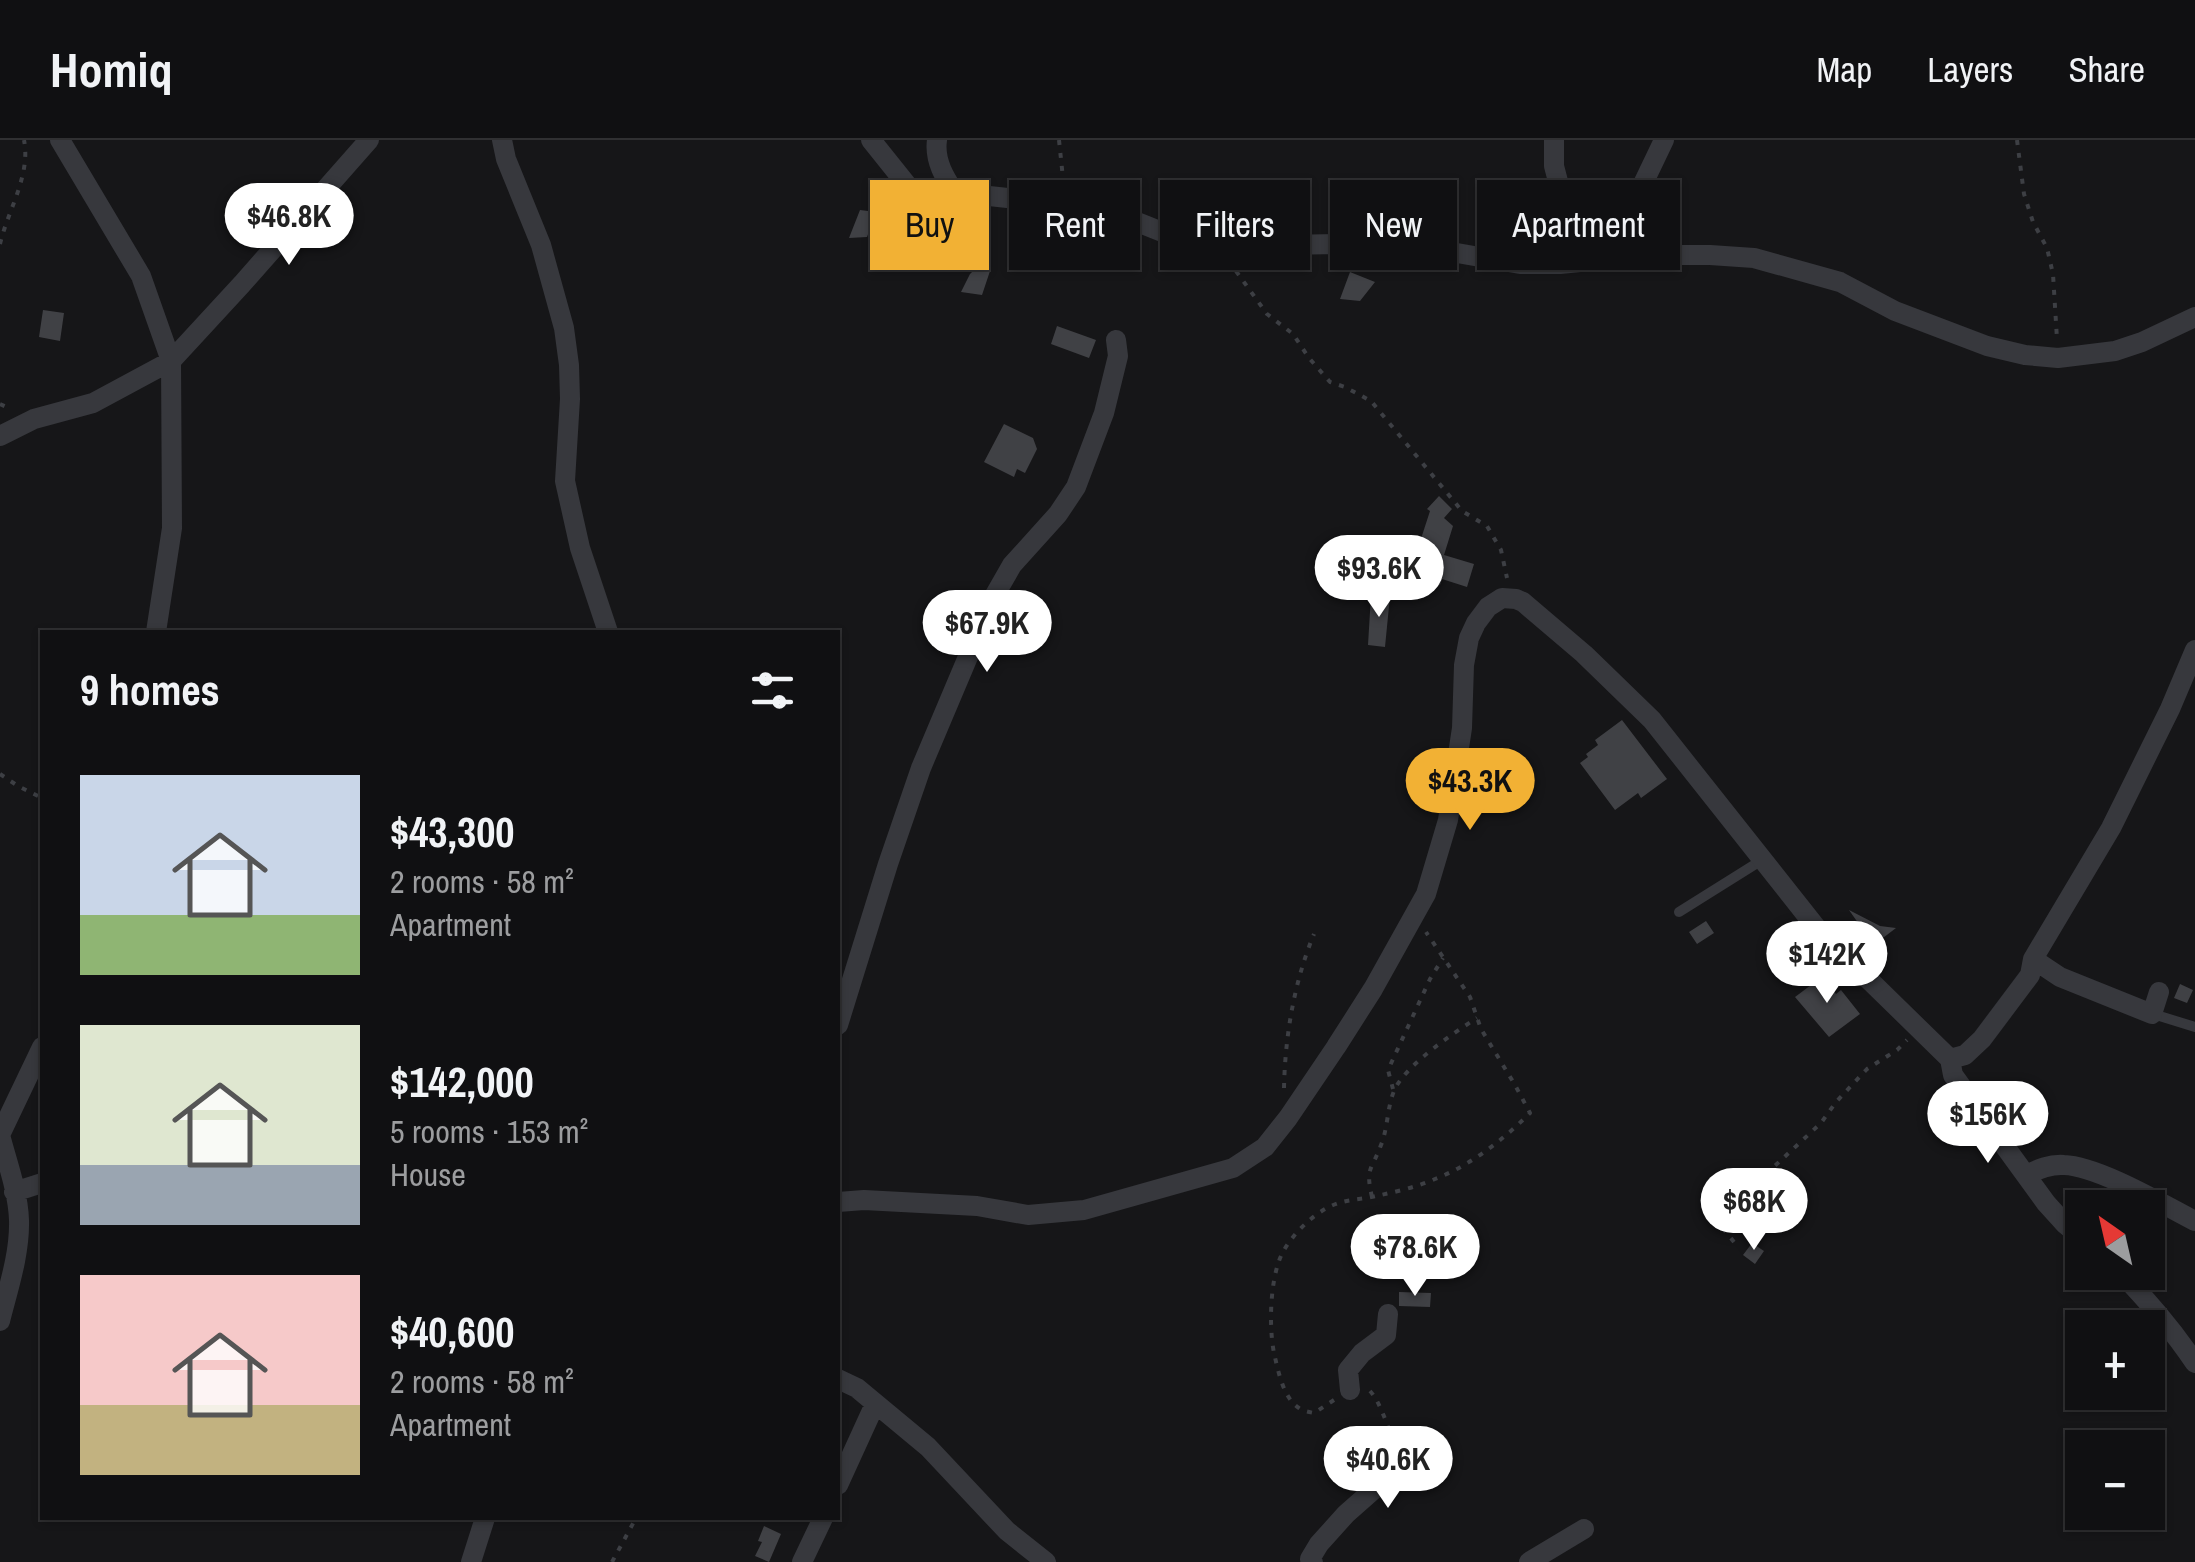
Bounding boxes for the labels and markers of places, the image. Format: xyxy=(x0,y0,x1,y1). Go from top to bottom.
pin: $46.8K xyxy=(208,183,370,268)
pin: $93.6K xyxy=(1298,535,1460,620)
pin: $67.9K xyxy=(906,590,1068,675)
pin: $43.3K xyxy=(1389,748,1551,833)
pin: $142K xyxy=(1757,921,1897,1006)
pin: $156K xyxy=(1918,1081,2058,1166)
pin: $68K xyxy=(1695,1168,1813,1253)
pin: $78.6K xyxy=(1334,1214,1496,1299)
pin: $40.6K xyxy=(1307,1426,1469,1511)

